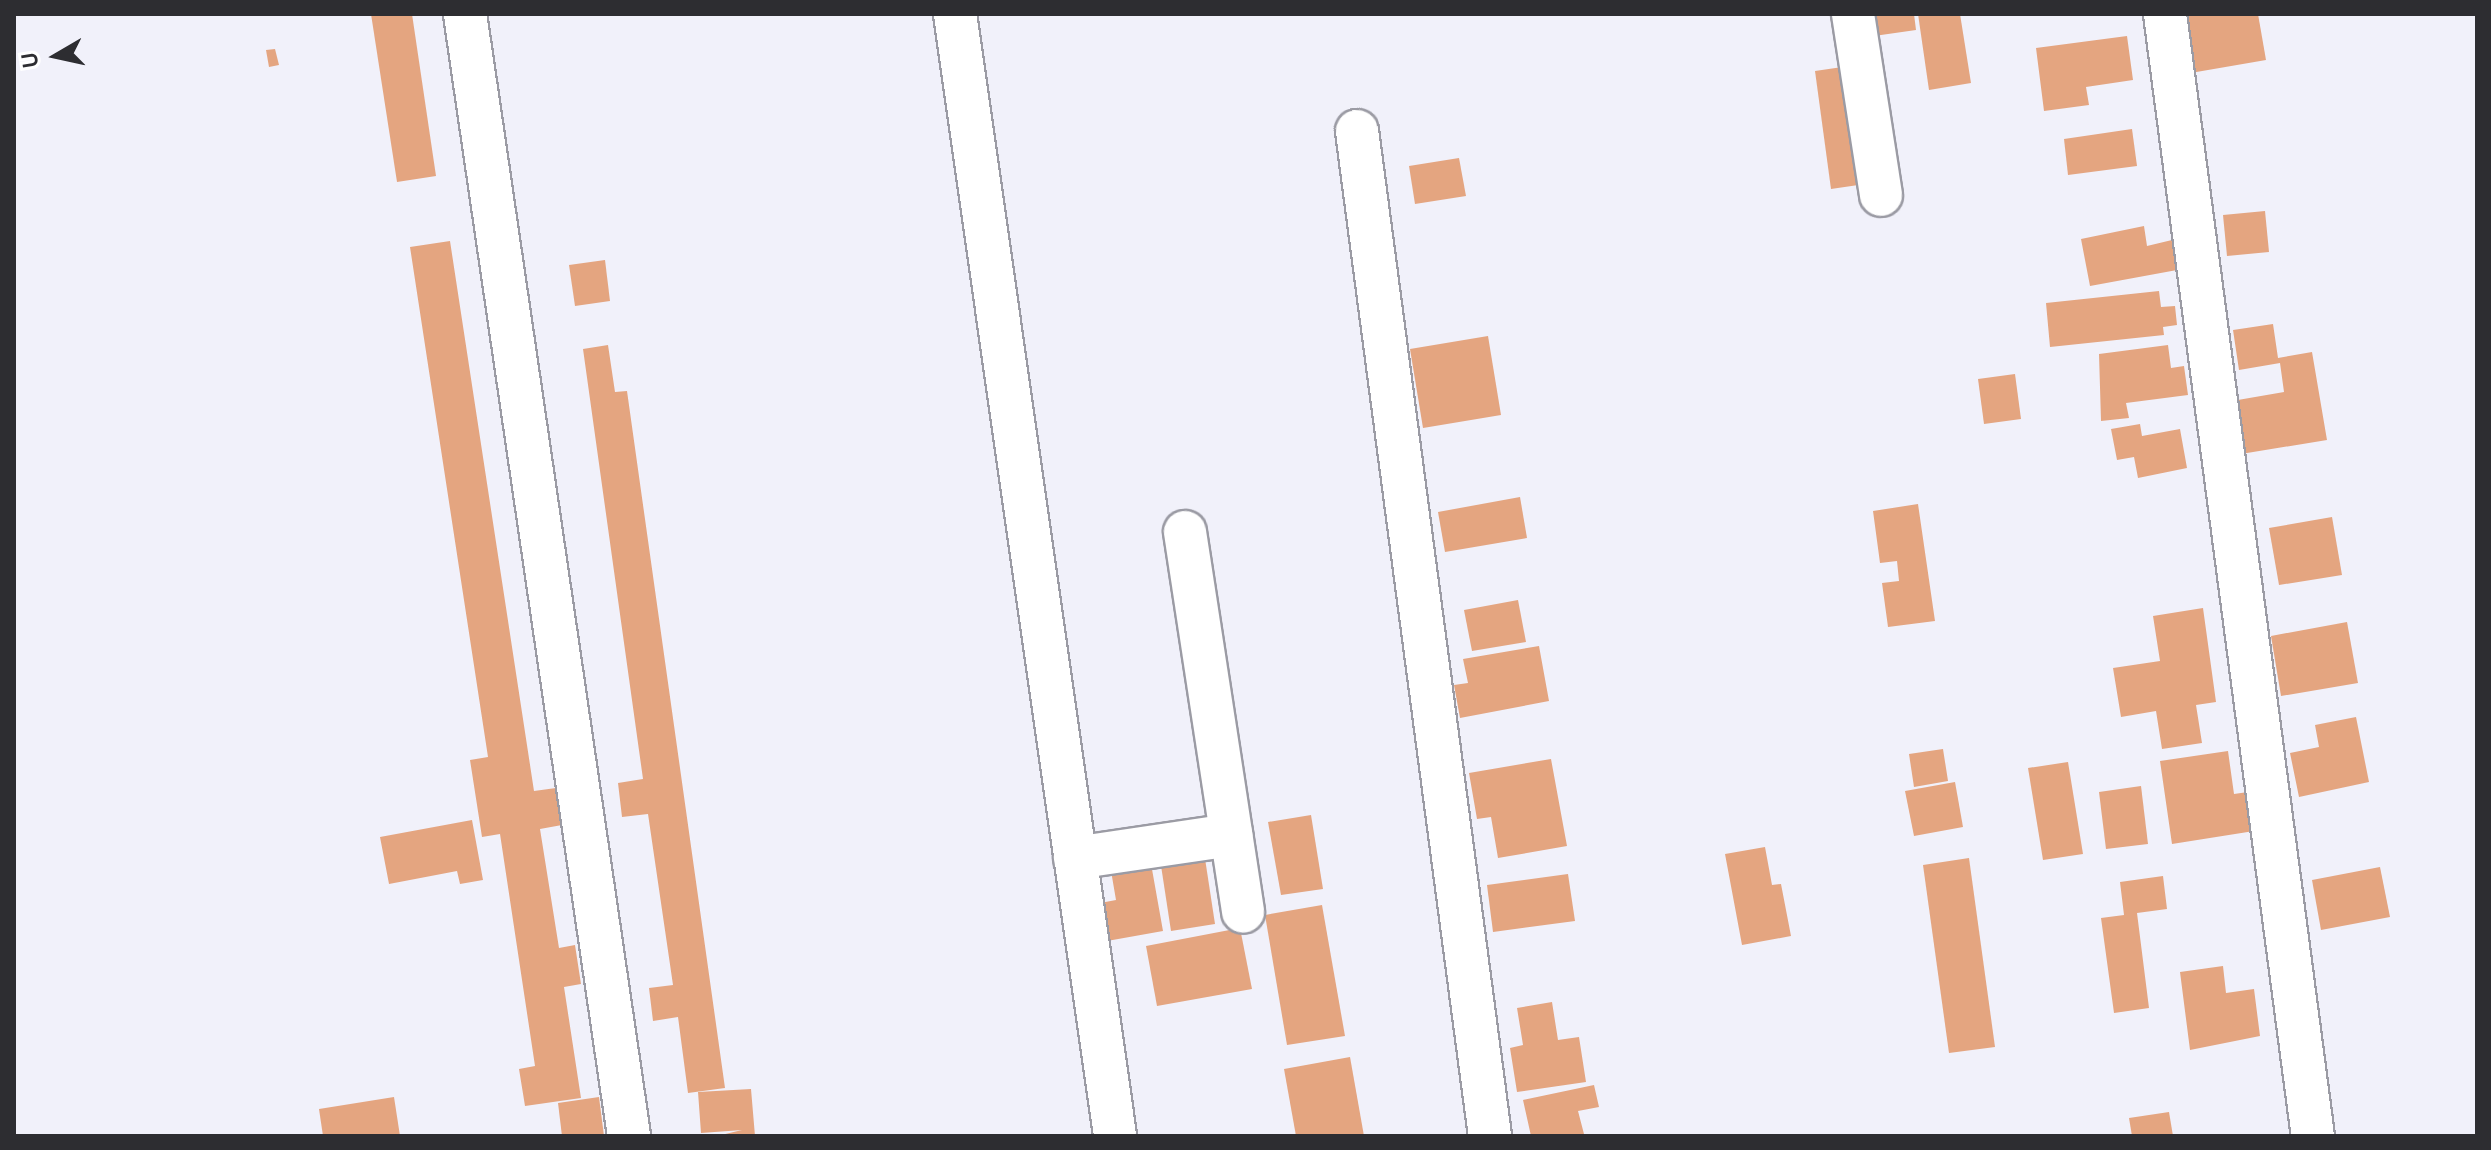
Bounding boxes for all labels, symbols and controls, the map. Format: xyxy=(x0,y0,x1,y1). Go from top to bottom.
north arrow xyxy=(16,16,96,96)
text: U xyxy=(17,50,46,70)

